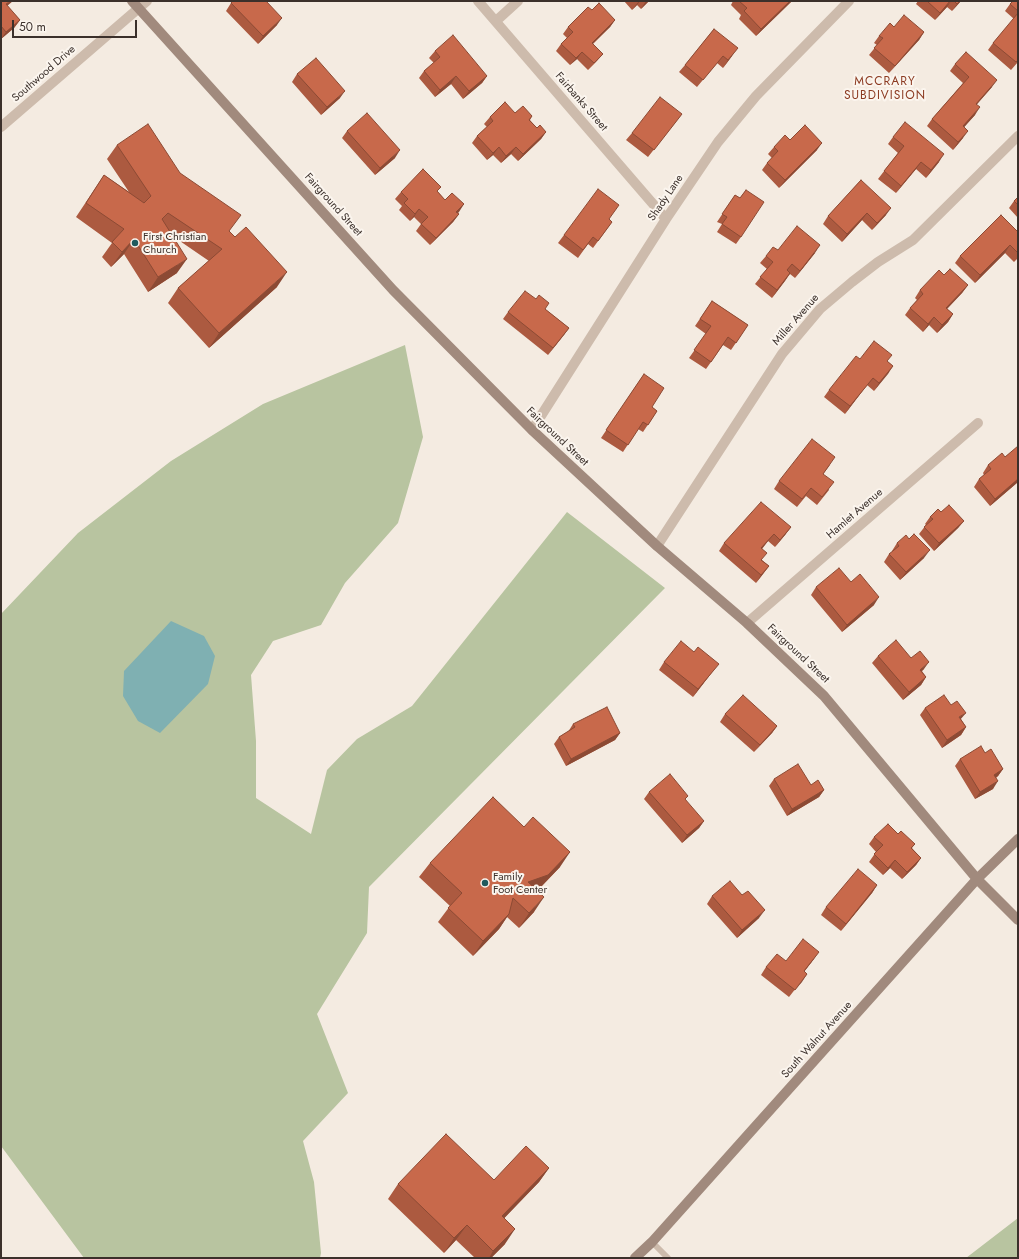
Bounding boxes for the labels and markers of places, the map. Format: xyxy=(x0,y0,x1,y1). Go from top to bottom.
place label: First Christian Church xyxy=(143,230,206,256)
marker: First Christian Church xyxy=(130,238,140,248)
place label: Family Foot Center xyxy=(493,870,547,896)
marker: Family Foot Center xyxy=(480,878,490,888)

